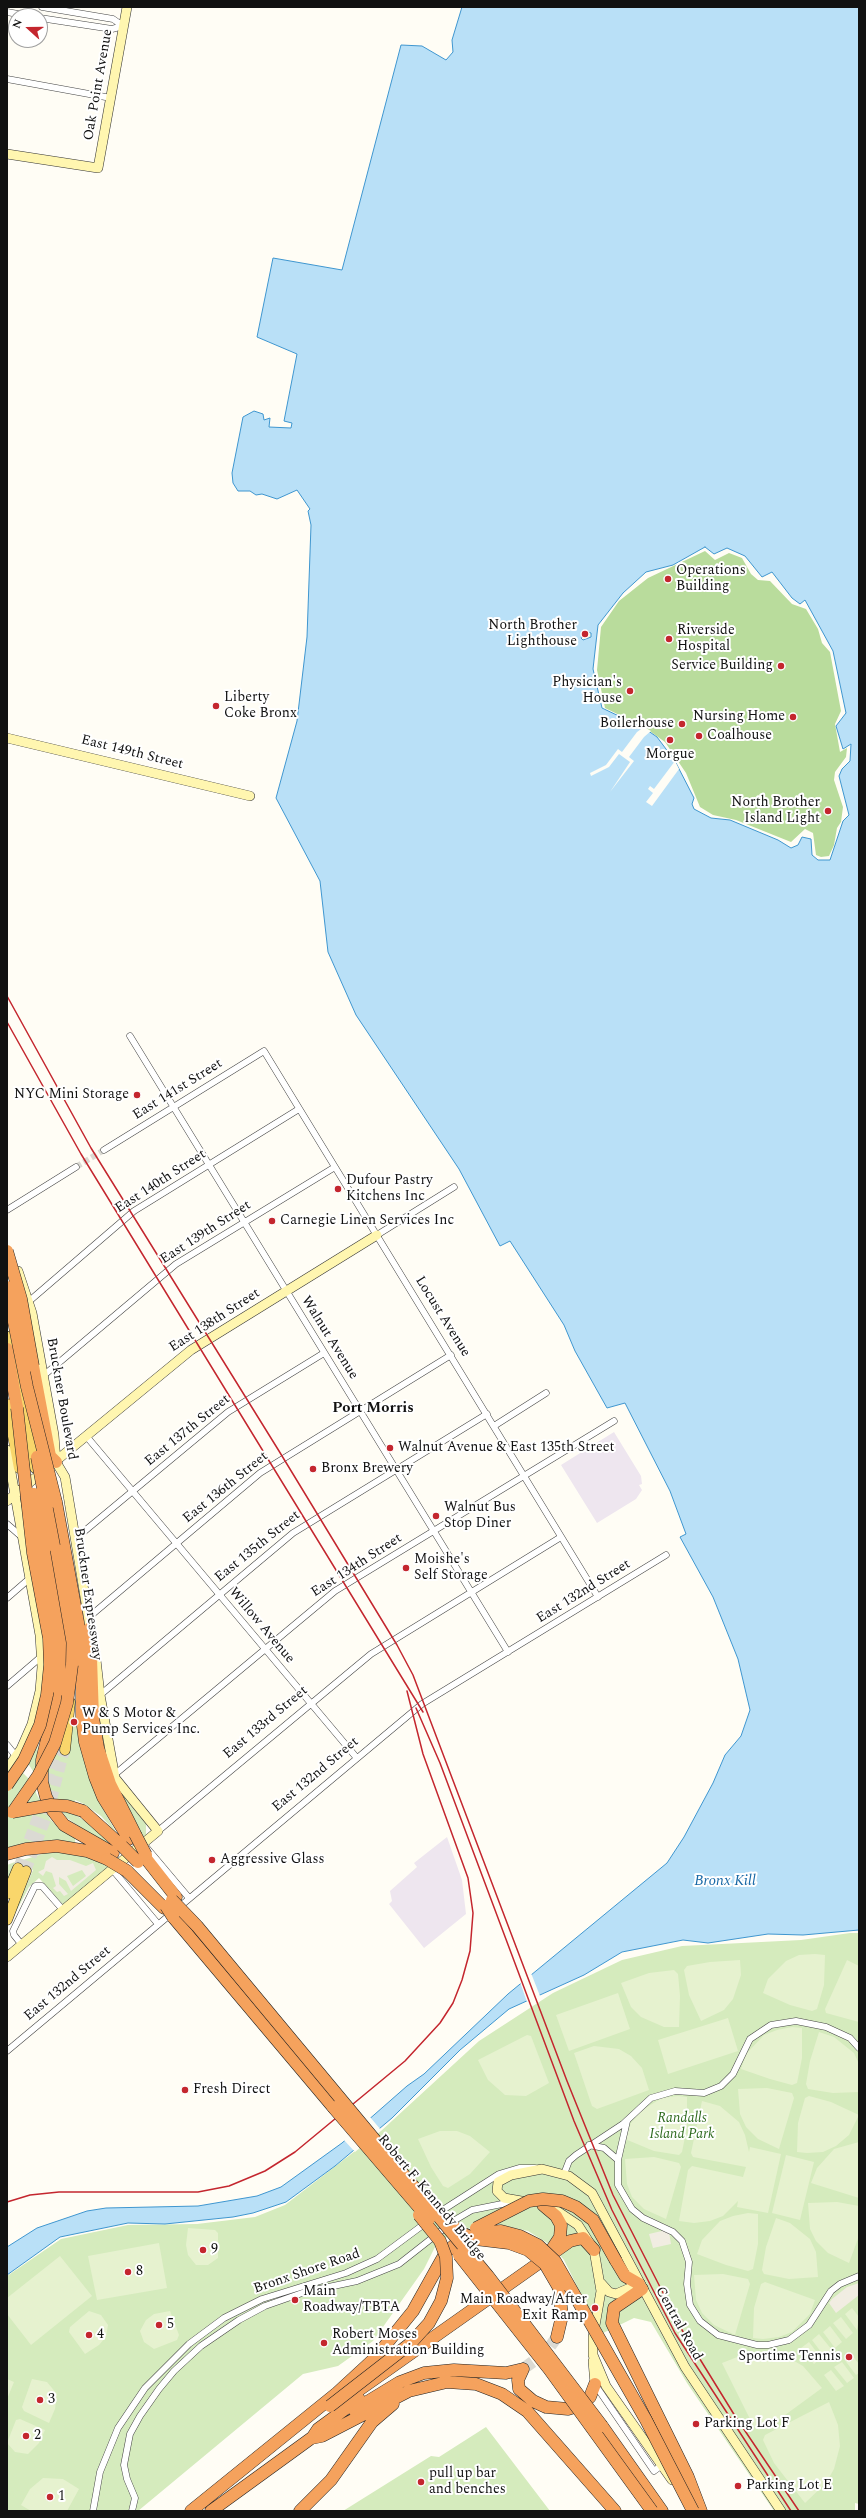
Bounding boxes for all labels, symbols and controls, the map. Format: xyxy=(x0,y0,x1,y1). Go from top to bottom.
north arrow xyxy=(8,8,48,48)
text: N xyxy=(8,17,27,31)
street label: Oak Point Avenue xyxy=(81,28,117,142)
place label: Operations Building xyxy=(676,563,746,596)
marker: Operations Building xyxy=(663,574,673,584)
place label: North Brother Lighthouse xyxy=(488,618,577,650)
place label: Riverside Hospital xyxy=(677,623,735,656)
marker: North Brother Lighthouse xyxy=(580,629,590,639)
marker: Riverside Hospital xyxy=(664,634,674,644)
place label: Service Building xyxy=(671,658,773,674)
marker: Service Building xyxy=(776,661,786,671)
place label: Physician's House xyxy=(552,675,622,708)
marker: Physician's House xyxy=(625,686,635,696)
place label: Liberty Coke Bronx xyxy=(224,690,297,722)
marker: Liberty Coke Bronx xyxy=(211,701,221,711)
place label: Nursing Home xyxy=(693,709,785,725)
marker: Nursing Home xyxy=(788,712,798,722)
place label: Boilerhouse xyxy=(600,716,674,732)
marker: Boilerhouse xyxy=(677,719,687,729)
place label: Coalhouse xyxy=(707,728,772,744)
marker: Coalhouse xyxy=(694,731,704,741)
street label: East 149th Street xyxy=(79,732,185,774)
marker: Morgue xyxy=(665,735,675,745)
place label: Morgue xyxy=(646,747,694,763)
place label: North Brother Island Light xyxy=(731,795,820,828)
marker: North Brother Island Light xyxy=(823,806,833,816)
street label: East 141st Street xyxy=(130,1056,226,1124)
place label: NYC Mini Storage xyxy=(14,1087,129,1103)
marker: NYC Mini Storage xyxy=(132,1090,142,1100)
street label: East 140th Street xyxy=(113,1146,209,1218)
place label: Dufour Pastry Kitchens Inc xyxy=(346,1173,433,1206)
marker: Dufour Pastry Kitchens Inc xyxy=(333,1184,343,1194)
street label: East 139th Street xyxy=(158,1197,254,1269)
place label: Carnegie Linen Services Inc xyxy=(280,1213,454,1229)
marker: Carnegie Linen Services Inc xyxy=(267,1216,277,1226)
street label: Locust Avenue xyxy=(411,1274,473,1360)
street label: East 138th Street xyxy=(167,1285,263,1357)
street label: Walnut Avenue xyxy=(297,1293,361,1383)
street label: Bruckner Boulevard xyxy=(42,1337,80,1461)
street label: East 137th Street xyxy=(142,1392,234,1470)
district label: Port Morris xyxy=(332,1400,414,1418)
place label: Walnut Avenue & East 135th Street xyxy=(398,1440,614,1456)
marker: Walnut Avenue & East 135th Street xyxy=(385,1443,395,1453)
street label: East 136th Street xyxy=(180,1449,272,1527)
place label: Bronx Brewery xyxy=(321,1461,413,1477)
marker: Bronx Brewery xyxy=(308,1464,318,1474)
place label: Walnut Bus Stop Diner xyxy=(444,1500,516,1532)
street label: East 135th Street xyxy=(212,1508,304,1586)
marker: Walnut Bus Stop Diner xyxy=(431,1511,441,1521)
street label: Bruckner Expressway xyxy=(69,1527,105,1661)
street label: East 134th Street xyxy=(309,1530,405,1602)
place label: Moishe's Self Storage xyxy=(414,1552,488,1584)
street label: East 132nd Street xyxy=(534,1556,634,1628)
marker: Moishe's Self Storage xyxy=(401,1563,411,1573)
street label: Willow Avenue xyxy=(224,1585,298,1667)
street label: East 133rd Street xyxy=(220,1683,312,1763)
place label: W & S Motor & Pump Services Inc. xyxy=(82,1706,200,1738)
marker: W & S Motor & Pump Services Inc. xyxy=(69,1717,79,1727)
street label: East 132nd Street xyxy=(269,1734,363,1816)
place label: Aggressive Glass xyxy=(220,1852,324,1868)
marker: Aggressive Glass xyxy=(207,1855,217,1865)
water label: Bronx Kill xyxy=(694,1873,756,1891)
street label: East 132nd Street xyxy=(21,1943,115,2025)
place label: Fresh Direct xyxy=(193,2082,270,2098)
marker: Fresh Direct xyxy=(180,2085,190,2095)
park label: Randalls Island Park xyxy=(649,2111,715,2144)
street label: Robert F. Kennedy Bridge xyxy=(373,2132,489,2264)
place label: 9 xyxy=(211,2242,218,2258)
marker: 9 xyxy=(198,2245,208,2255)
street label: Bronx Shore Road xyxy=(252,2246,362,2298)
place label: 8 xyxy=(136,2264,143,2280)
marker: 8 xyxy=(123,2267,133,2277)
place label: Main Roadway/TBTA xyxy=(303,2284,400,2316)
street label: Central Road xyxy=(651,2284,705,2364)
place label: Main Roadway/After Exit Ramp xyxy=(460,2292,587,2324)
marker: Main Roadway/TBTA xyxy=(290,2295,300,2305)
marker: Main Roadway/After Exit Ramp xyxy=(590,2303,600,2313)
place label: 5 xyxy=(167,2317,174,2333)
marker: 5 xyxy=(154,2320,164,2330)
place label: 4 xyxy=(97,2327,104,2343)
place label: Robert Moses Administration Building xyxy=(332,2327,484,2360)
marker: 4 xyxy=(84,2330,94,2340)
marker: Robert Moses Administration Building xyxy=(319,2338,329,2348)
place label: Sportime Tennis xyxy=(739,2349,841,2365)
marker: Sportime Tennis xyxy=(844,2352,854,2362)
place label: 3 xyxy=(48,2392,55,2408)
marker: 3 xyxy=(35,2395,45,2405)
place label: Parking Lot F xyxy=(704,2416,790,2432)
marker: Parking Lot F xyxy=(691,2419,701,2429)
place label: 2 xyxy=(34,2428,41,2444)
marker: 2 xyxy=(21,2431,31,2441)
place label: pull up bar and benches xyxy=(429,2466,506,2498)
marker: pull up bar and benches xyxy=(416,2477,426,2487)
place label: Parking Lot E xyxy=(746,2478,832,2494)
marker: Parking Lot E xyxy=(733,2481,743,2491)
place label: 1 xyxy=(58,2489,65,2505)
marker: 1 xyxy=(45,2492,55,2502)

